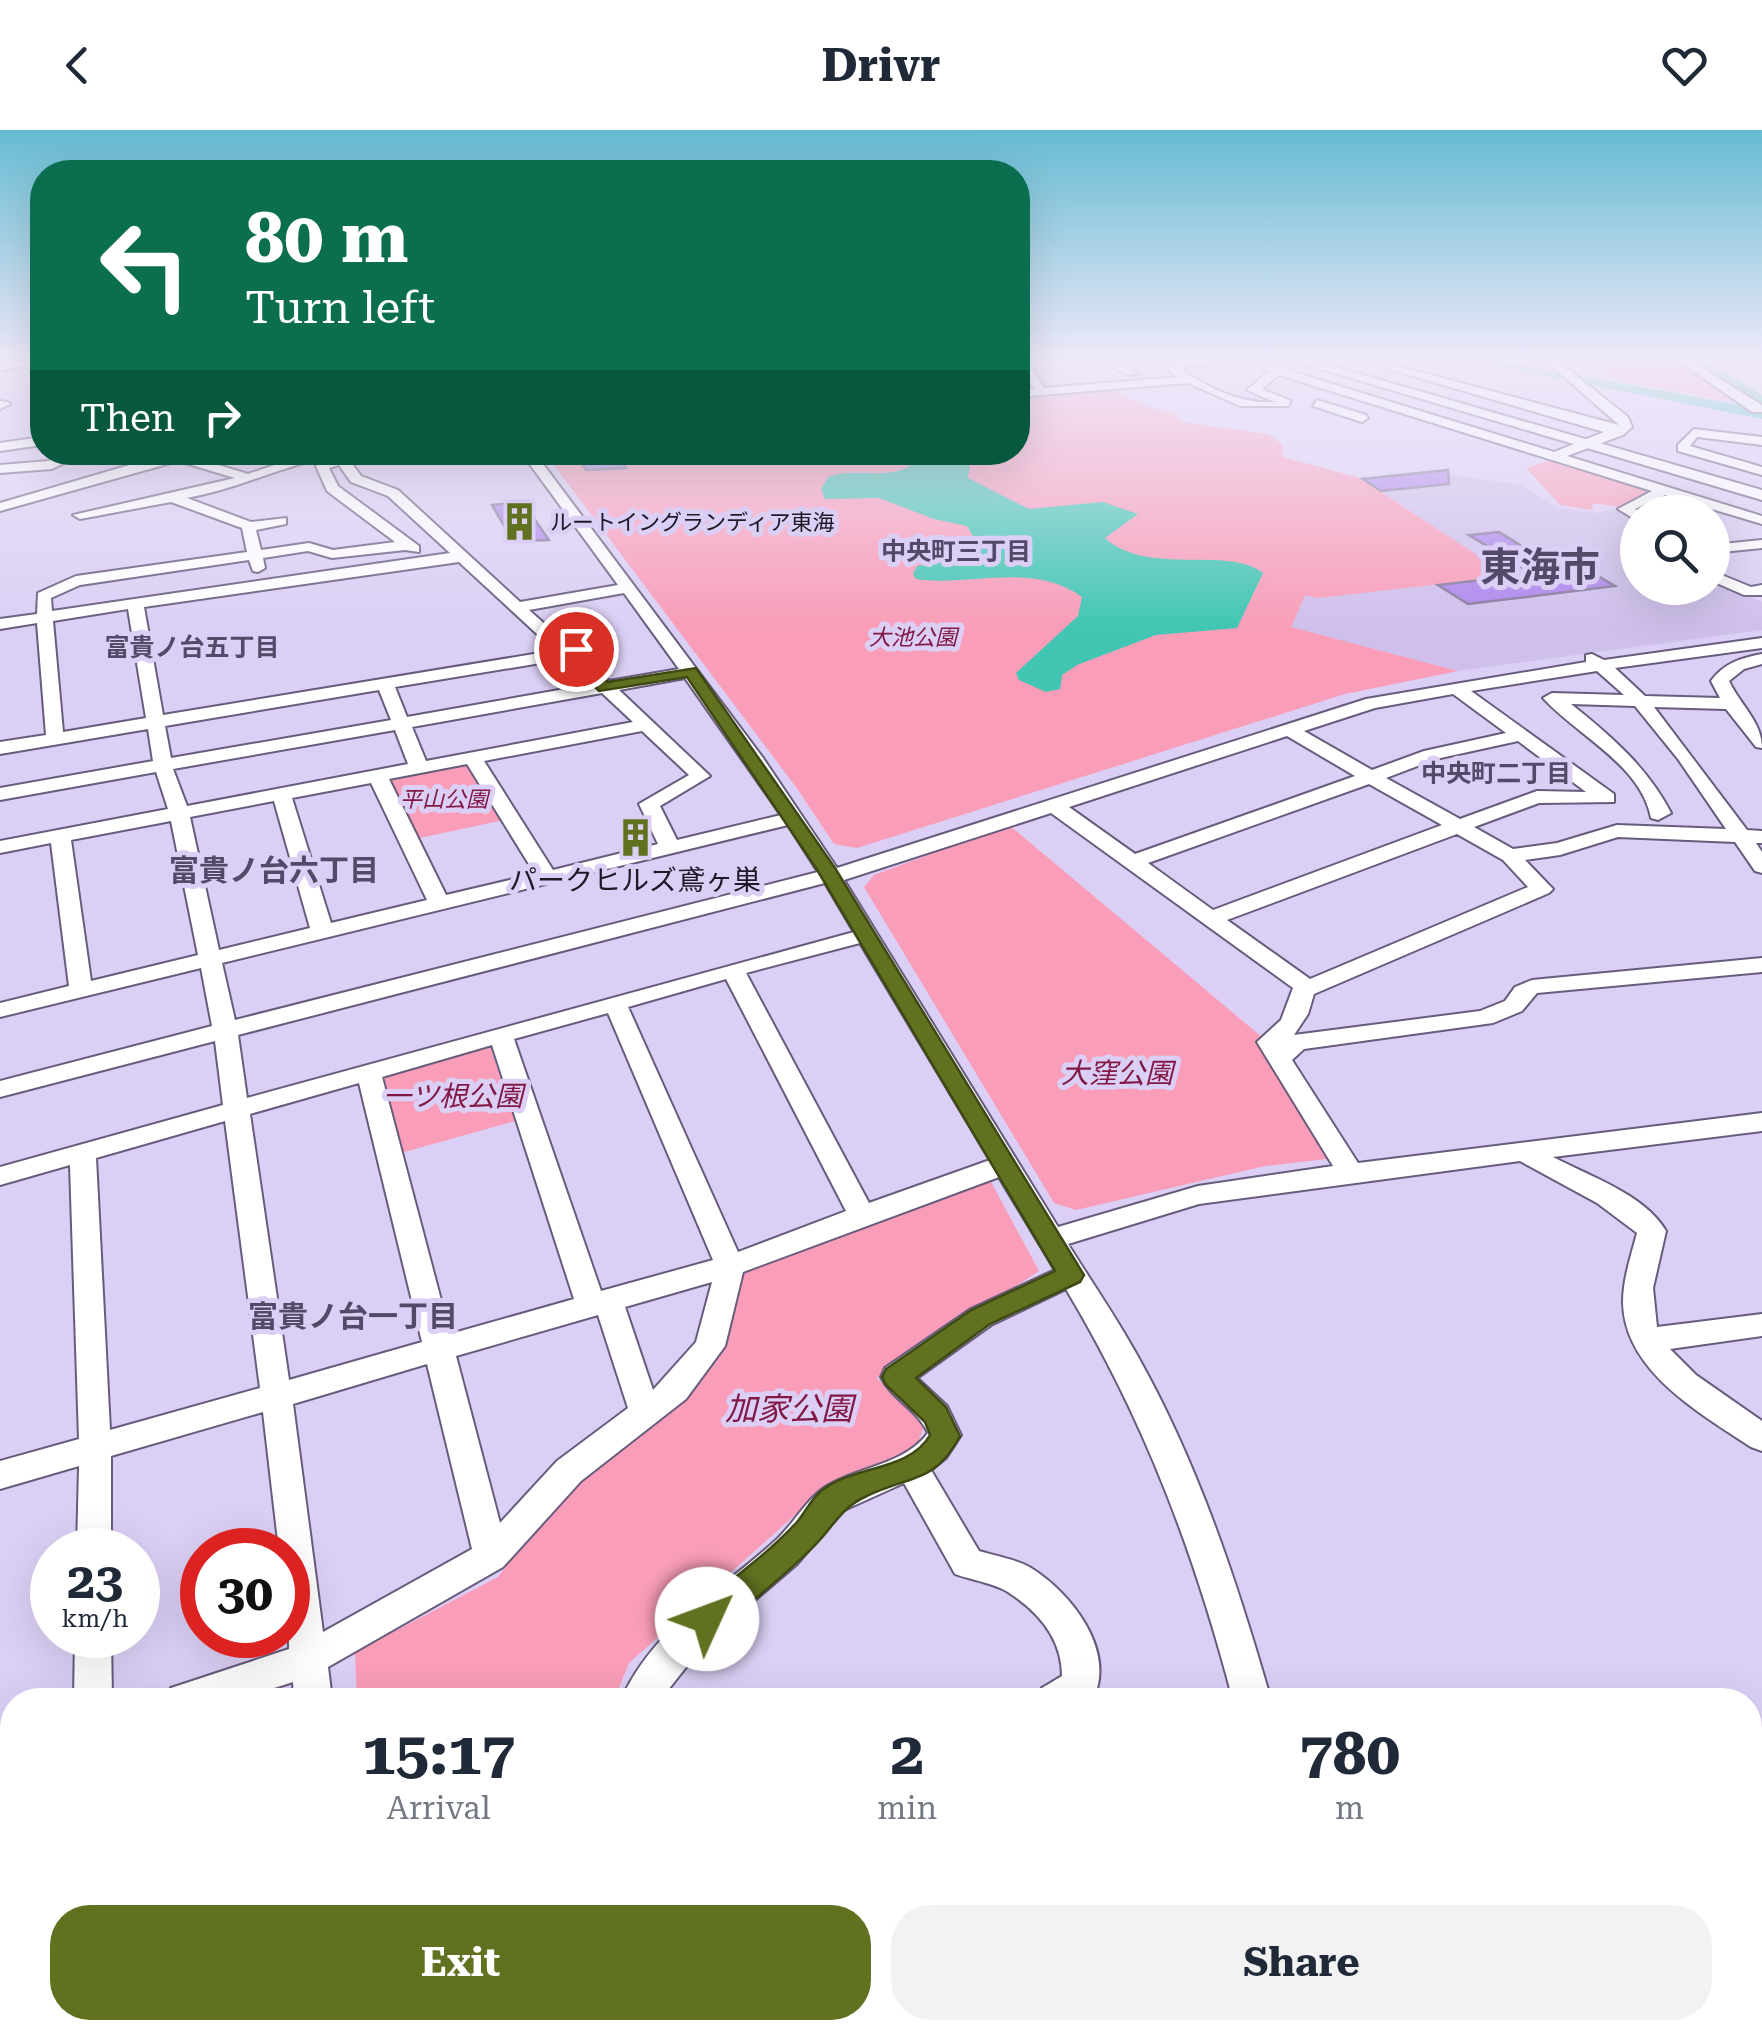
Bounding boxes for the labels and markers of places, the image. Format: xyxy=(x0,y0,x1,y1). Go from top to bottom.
building icon: ルートイングランディア東海 xyxy=(499,501,541,543)
place label: ルートイングランディア東海 xyxy=(550,510,834,535)
pin xyxy=(534,607,619,692)
building icon: パークヒルズ鳶ヶ巣 xyxy=(614,817,656,859)
place label: パークヒルズ鳶ヶ巣 xyxy=(509,864,761,897)

